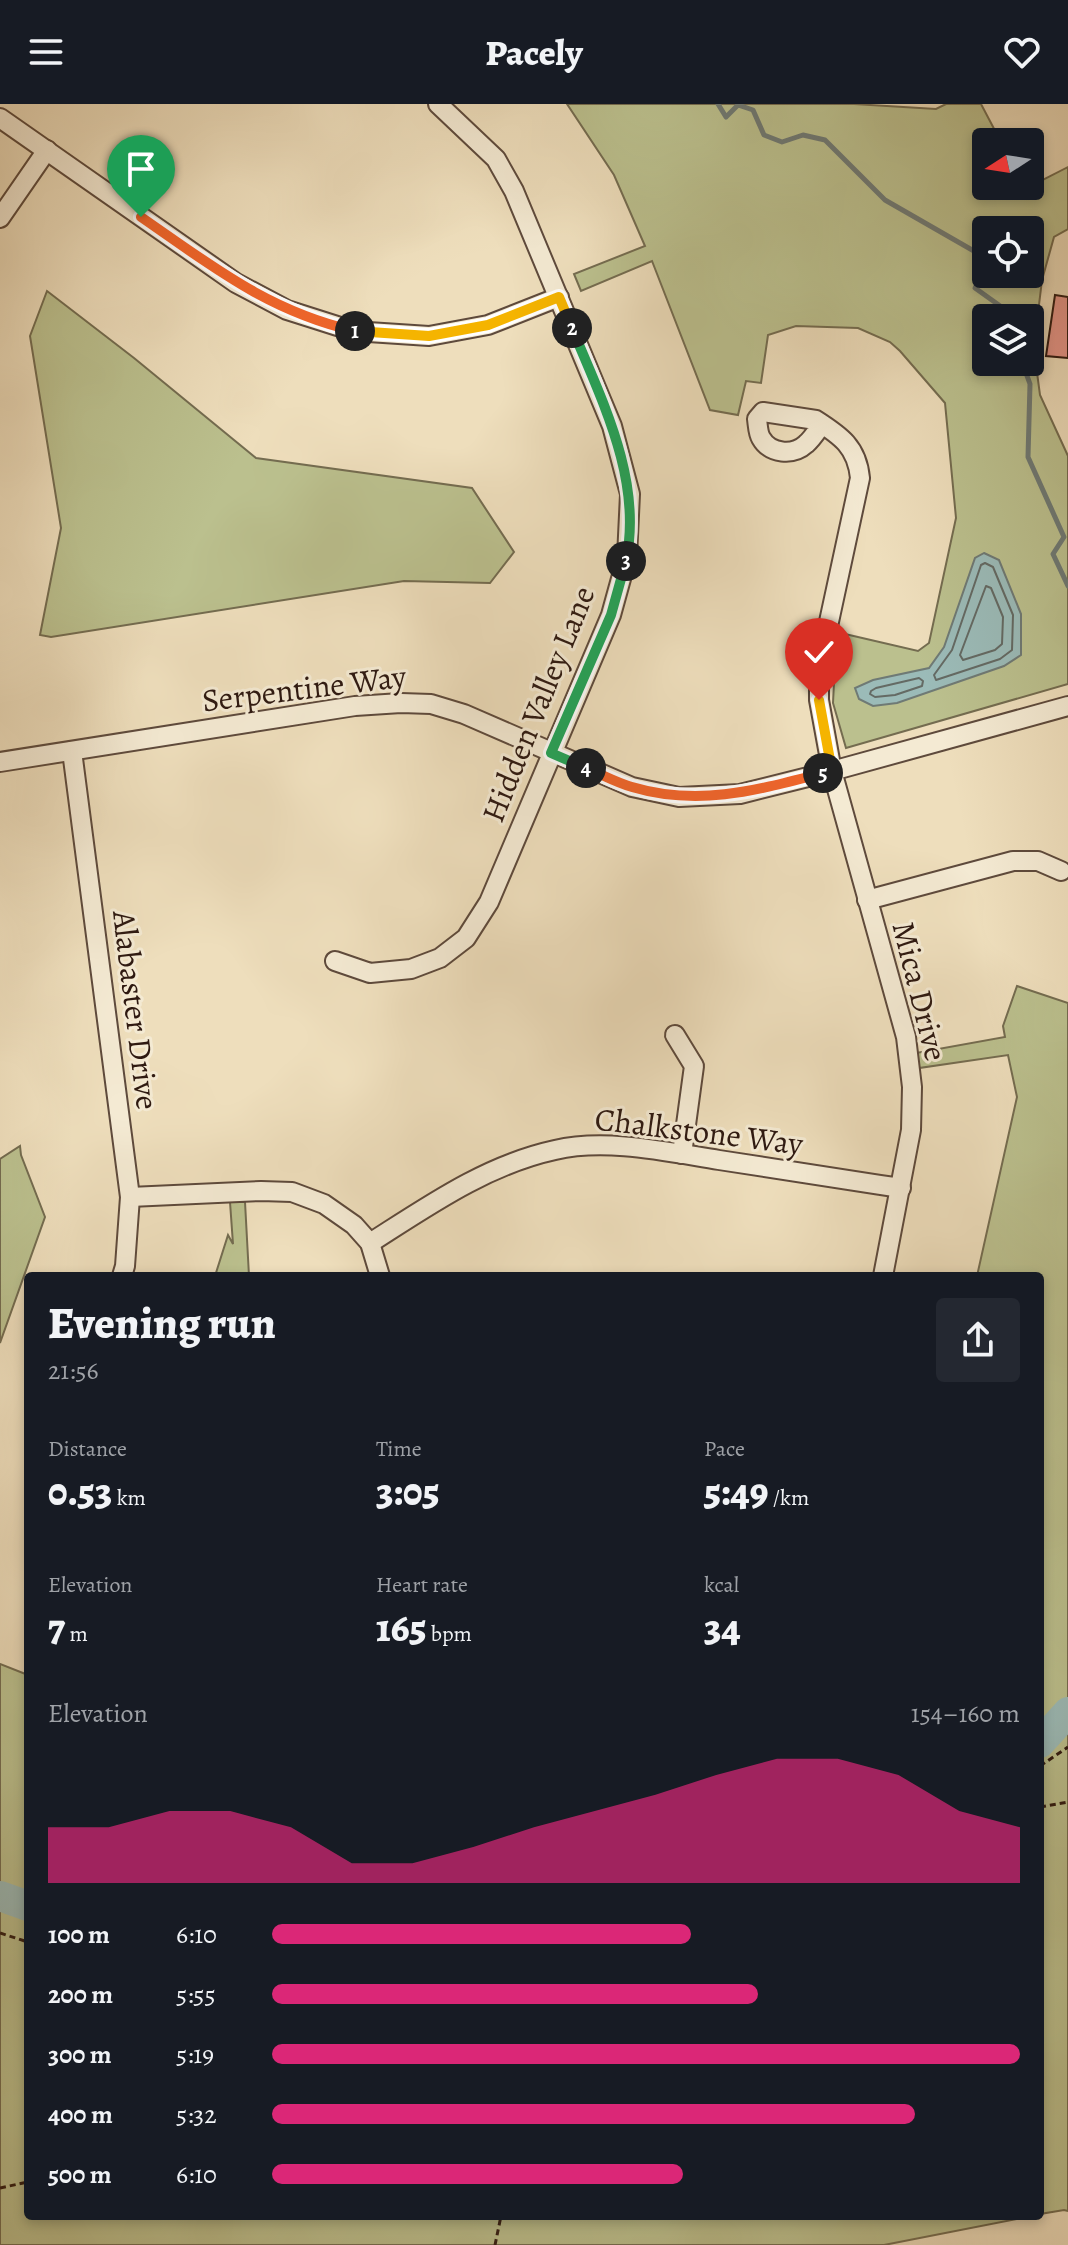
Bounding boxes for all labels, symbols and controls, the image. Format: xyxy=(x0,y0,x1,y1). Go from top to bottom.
text: Pacely xyxy=(486,28,582,77)
icon: menu xyxy=(24,30,68,74)
icon: heart xyxy=(1000,30,1044,74)
north arrow xyxy=(972,128,1044,200)
map controls xyxy=(972,128,1044,376)
pin xyxy=(107,135,175,217)
icon: arrive xyxy=(119,147,163,191)
button: locate xyxy=(972,216,1044,288)
button: layers xyxy=(972,304,1044,376)
pin: 2 xyxy=(552,308,592,348)
pin: 1 xyxy=(335,311,375,351)
text: 2 xyxy=(567,313,577,343)
text: 1 xyxy=(351,316,359,346)
pin: 3 xyxy=(606,541,646,581)
text: 3 xyxy=(621,546,631,576)
street label: Hidden Valley Lane xyxy=(471,579,605,829)
pin xyxy=(785,618,853,700)
icon: check xyxy=(797,630,841,674)
street label: Serpentine Way xyxy=(199,654,409,722)
pin: 4 xyxy=(566,748,606,788)
text: 4 xyxy=(581,753,591,783)
pin: 5 xyxy=(803,753,843,793)
text: 5 xyxy=(818,758,828,788)
street label: Alabaster Drive xyxy=(102,907,170,1112)
street label: Mica Drive xyxy=(881,917,959,1065)
street label: Chalkstone Way xyxy=(593,1096,806,1166)
text: Evening run xyxy=(48,1293,276,1353)
button: share xyxy=(936,1298,1020,1382)
text: 21:56 xyxy=(48,1353,99,1388)
text: Distance xyxy=(48,1434,127,1464)
text: Time xyxy=(376,1434,422,1464)
text: Pace xyxy=(704,1434,745,1464)
text: 0.53 xyxy=(48,1464,112,1519)
text: 3:05 xyxy=(376,1464,440,1519)
text: 5:49 xyxy=(704,1464,768,1519)
text: km xyxy=(112,1483,146,1513)
text: /km xyxy=(768,1483,809,1513)
text: Elevation xyxy=(48,1570,132,1600)
text: Heart rate xyxy=(376,1570,468,1600)
text: kcal xyxy=(704,1570,739,1600)
text: 7 xyxy=(48,1600,65,1655)
text: 165 xyxy=(376,1600,426,1655)
text: 34 xyxy=(704,1600,741,1655)
text: m xyxy=(65,1619,88,1649)
text: bpm xyxy=(426,1619,472,1649)
text: Elevation xyxy=(48,1696,148,1731)
text: 154–160 m xyxy=(911,1696,1020,1731)
text: 100 m xyxy=(48,1917,110,1952)
text: 6:10 xyxy=(176,1917,217,1952)
text: 200 m xyxy=(48,1977,113,2012)
text: 5:55 xyxy=(176,1977,216,2012)
text: 300 m xyxy=(48,2037,112,2072)
text: 5:19 xyxy=(176,2037,214,2072)
text: 400 m xyxy=(48,2097,113,2132)
text: 5:32 xyxy=(176,2097,217,2132)
text: 500 m xyxy=(48,2157,112,2192)
text: 6:10 xyxy=(176,2157,217,2192)

